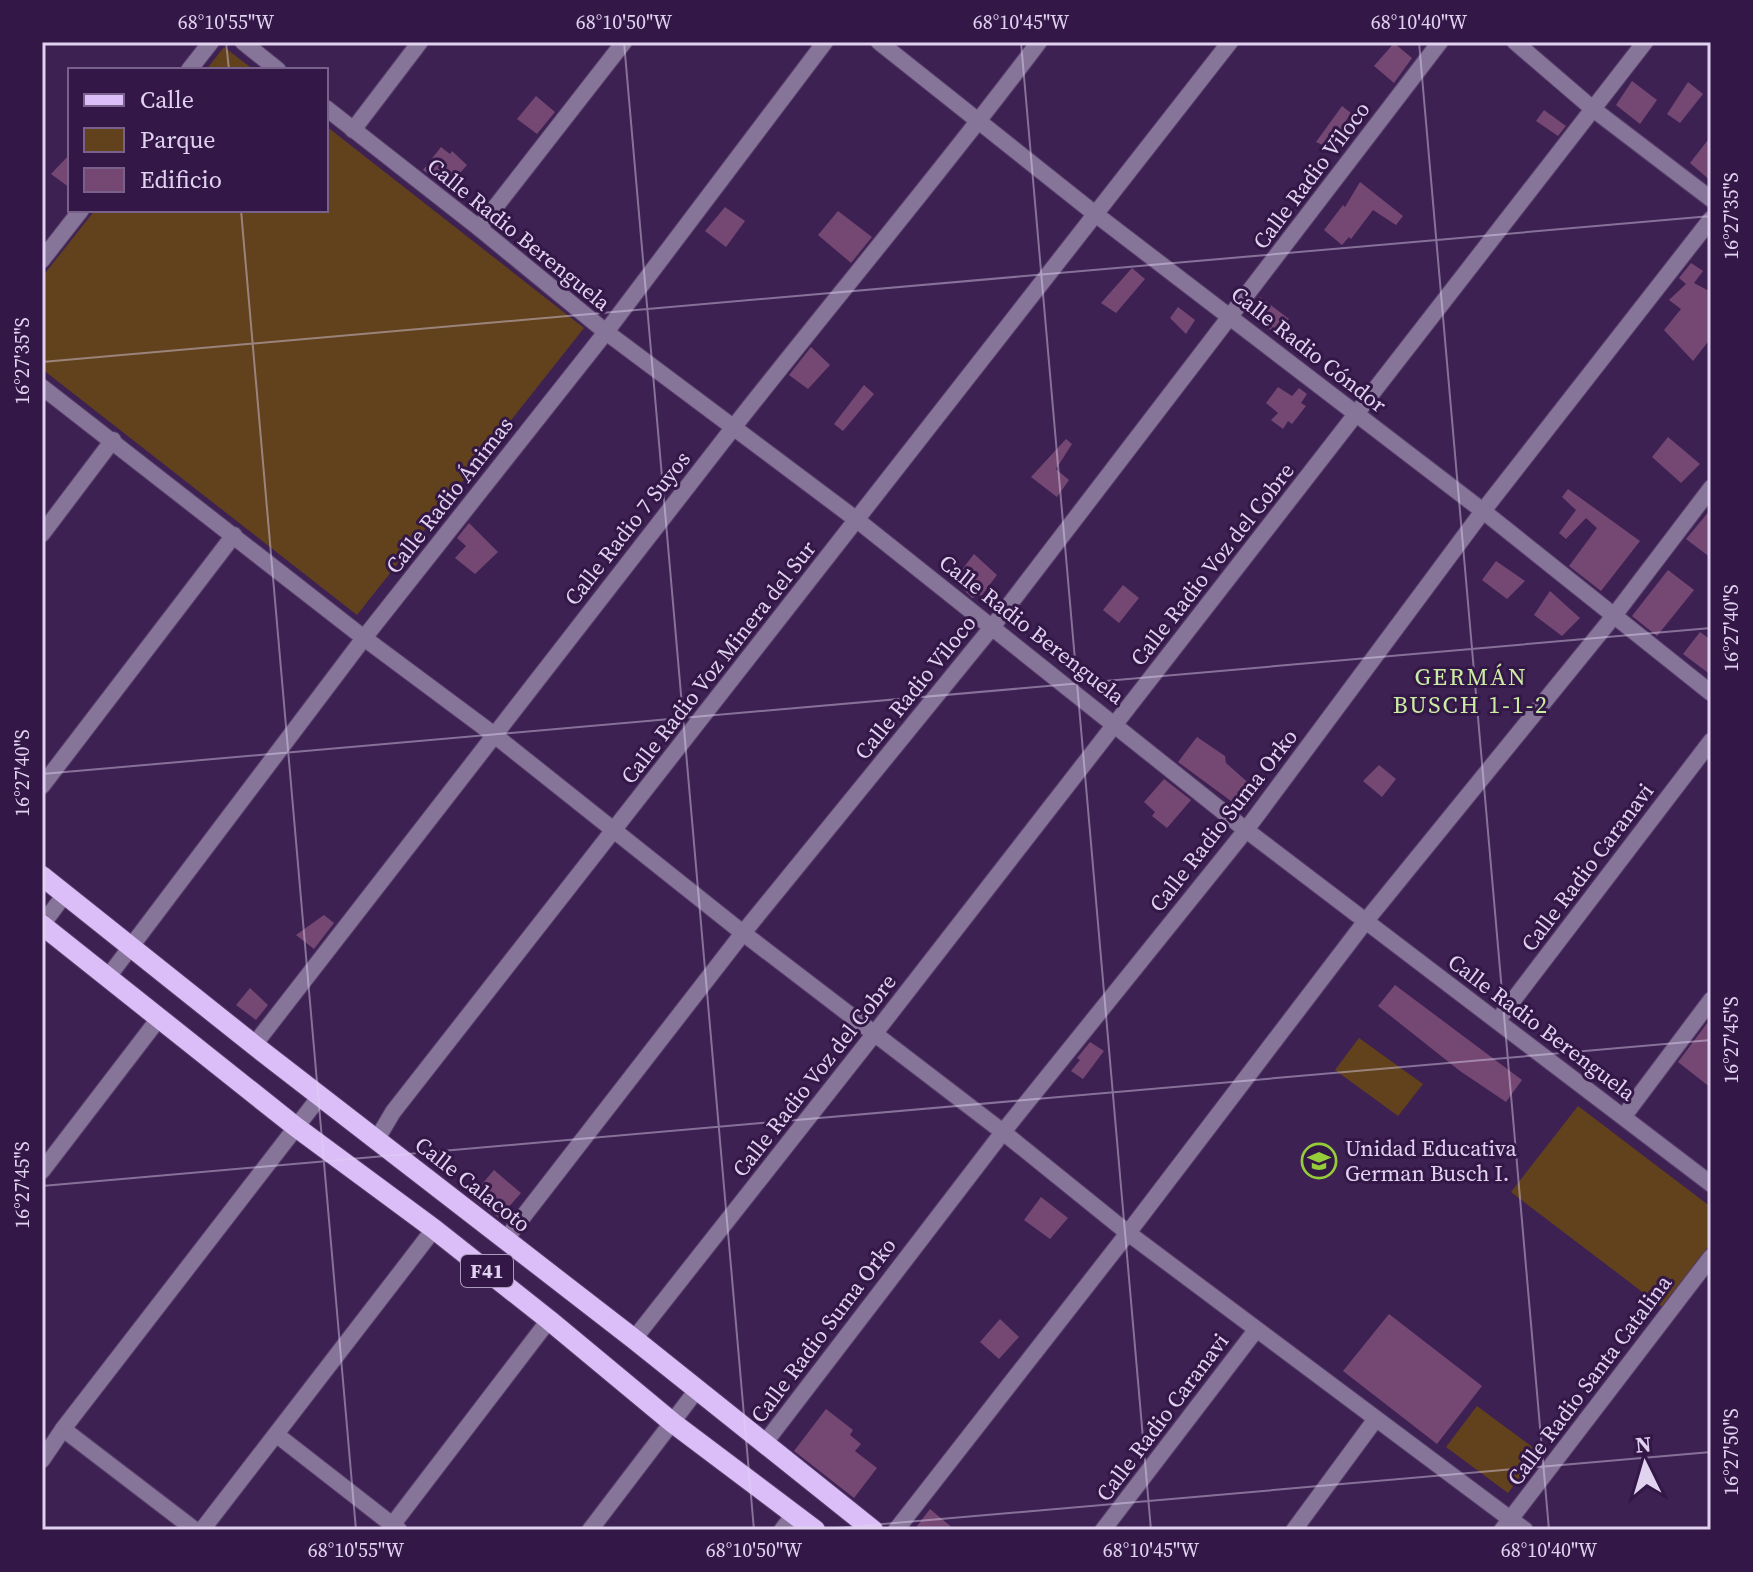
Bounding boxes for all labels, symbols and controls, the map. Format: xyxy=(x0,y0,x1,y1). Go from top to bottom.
text: 68°10'55"W xyxy=(178,8,275,36)
text: 68°10'50"W xyxy=(576,8,673,36)
text: 68°10'45"W xyxy=(973,8,1070,36)
text: 68°10'40"W xyxy=(1371,8,1468,36)
legend xyxy=(68,68,328,212)
text: Calle xyxy=(140,83,194,116)
street label: Calle Radio Viloco xyxy=(1246,95,1376,255)
text: Parque xyxy=(140,123,216,156)
street label: Calle Radio Berenguela xyxy=(421,151,617,318)
text: Edificio xyxy=(140,163,222,196)
text: 16°27'35"S xyxy=(1717,172,1745,260)
street label: Calle Radio Cóndor xyxy=(1225,279,1393,420)
text: 16°27'35"S xyxy=(8,317,36,405)
street label: Calle Radio Ánimas xyxy=(378,410,520,580)
street label: Calle Radio 7 Suyos xyxy=(557,445,697,611)
street label: Calle Radio Voz del Cobre xyxy=(1123,456,1301,672)
street label: Calle Radio Voz Minera del Sur xyxy=(614,534,823,790)
street label: Calle Radio Berenguela xyxy=(933,547,1132,711)
text: 16°27'40"S xyxy=(1717,584,1745,672)
street label: Calle Radio Viloco xyxy=(847,608,983,766)
district label: GERMÁN BUSCH 1-1-2 xyxy=(1393,660,1549,721)
street label: Calle Radio Suma Orko xyxy=(1142,722,1304,918)
text: 16°27'40"S xyxy=(8,729,36,817)
street label: Calle Radio Caranavi xyxy=(1514,777,1660,957)
street label: Calle Radio Berenguela xyxy=(1442,947,1643,1108)
street label: Calle Radio Voz del Cobre xyxy=(725,967,903,1183)
text: 16°27'45"S xyxy=(1717,996,1745,1084)
street label: Calle Calacoto xyxy=(409,1129,537,1239)
place label: Unidad Educativa German Busch I. xyxy=(1345,1133,1517,1188)
text: 16°27'45"S xyxy=(8,1141,36,1229)
school or university icon: Unidad Educativa German Busch I. xyxy=(1300,1142,1338,1180)
street label: Calle Radio Suma Orko xyxy=(743,1231,903,1429)
road number: F41 xyxy=(461,1255,513,1287)
street label: Calle Radio Santa Catalina xyxy=(1500,1268,1679,1491)
street label: Calle Radio Caranavi xyxy=(1089,1327,1235,1507)
text: 16°27'50"S xyxy=(1717,1408,1745,1496)
north arrow xyxy=(1605,1424,1685,1504)
text: N xyxy=(1634,1428,1653,1460)
text: 68°10'55"W xyxy=(308,1536,405,1564)
text: 68°10'50"W xyxy=(706,1536,803,1564)
text: 68°10'45"W xyxy=(1103,1536,1200,1564)
text: 68°10'40"W xyxy=(1501,1536,1598,1564)

